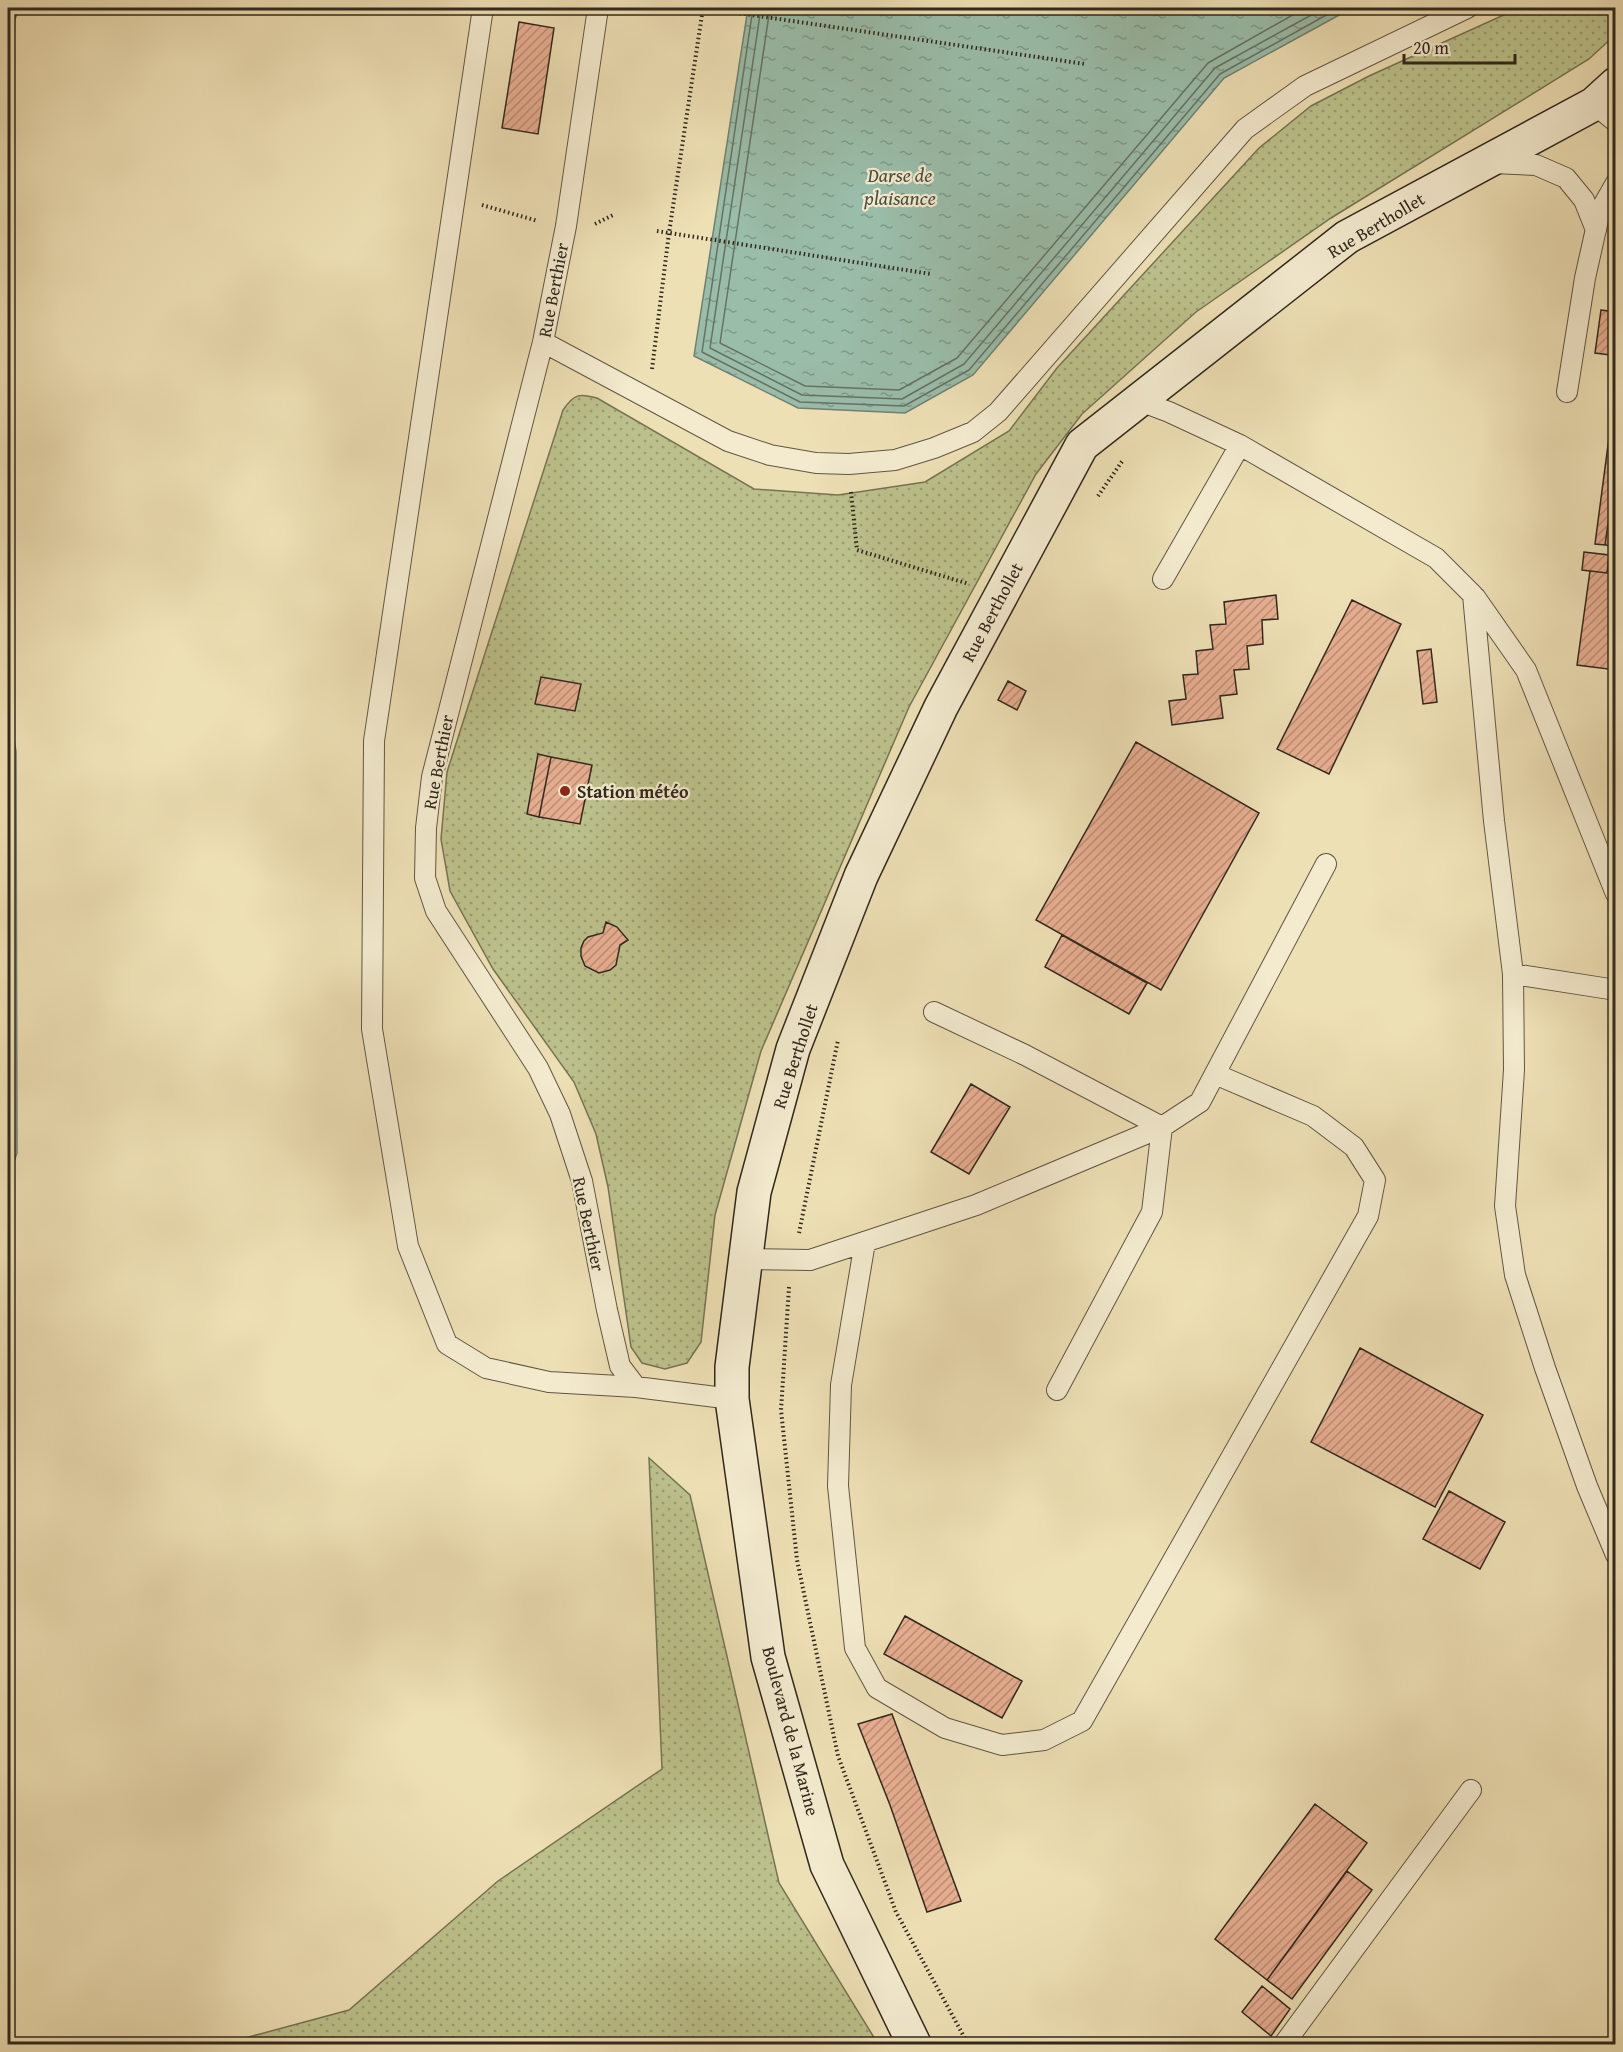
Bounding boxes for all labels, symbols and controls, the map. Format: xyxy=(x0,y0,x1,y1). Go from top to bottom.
scale bar xyxy=(1404,27,1515,65)
text: 20 m xyxy=(1413,34,1449,61)
water label: Darse de plaisance xyxy=(863,160,936,212)
street label: Rue Berthollet xyxy=(1322,185,1430,265)
street label: Rue Berthier xyxy=(531,240,576,340)
street label: Rue Berthollet xyxy=(954,557,1030,667)
street label: Rue Berthier xyxy=(416,712,461,812)
place label: Station météo xyxy=(577,778,689,805)
marker: Station météo xyxy=(558,784,572,798)
street label: Rue Berthollet xyxy=(765,999,825,1112)
street label: Rue Berthier xyxy=(566,1174,612,1274)
street label: Boulevard de la Marine xyxy=(755,1643,827,1819)

